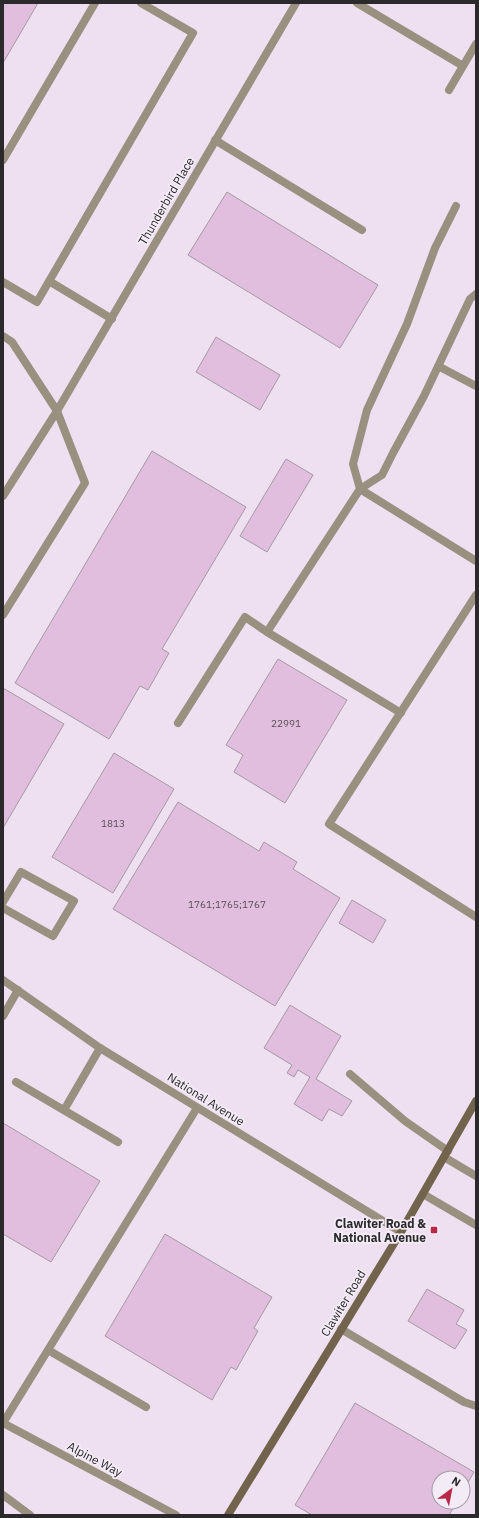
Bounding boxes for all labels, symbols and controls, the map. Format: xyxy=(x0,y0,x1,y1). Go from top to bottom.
street label: Thunderbird Place xyxy=(135,154,197,248)
house number: 22991 xyxy=(271,717,301,730)
house number: 1813 xyxy=(101,817,125,830)
house number: 1761;1765;1767 xyxy=(188,898,266,911)
street label: National Avenue xyxy=(165,1069,248,1129)
place label: Clawiter Road & National Avenue xyxy=(333,1216,426,1245)
marker: Clawiter Road & National Avenue xyxy=(429,1225,439,1235)
street label: Clawiter Road xyxy=(317,1267,369,1339)
street label: Alpine Way xyxy=(65,1438,125,1480)
north arrow xyxy=(431,1470,471,1510)
text: N xyxy=(449,1473,463,1490)

